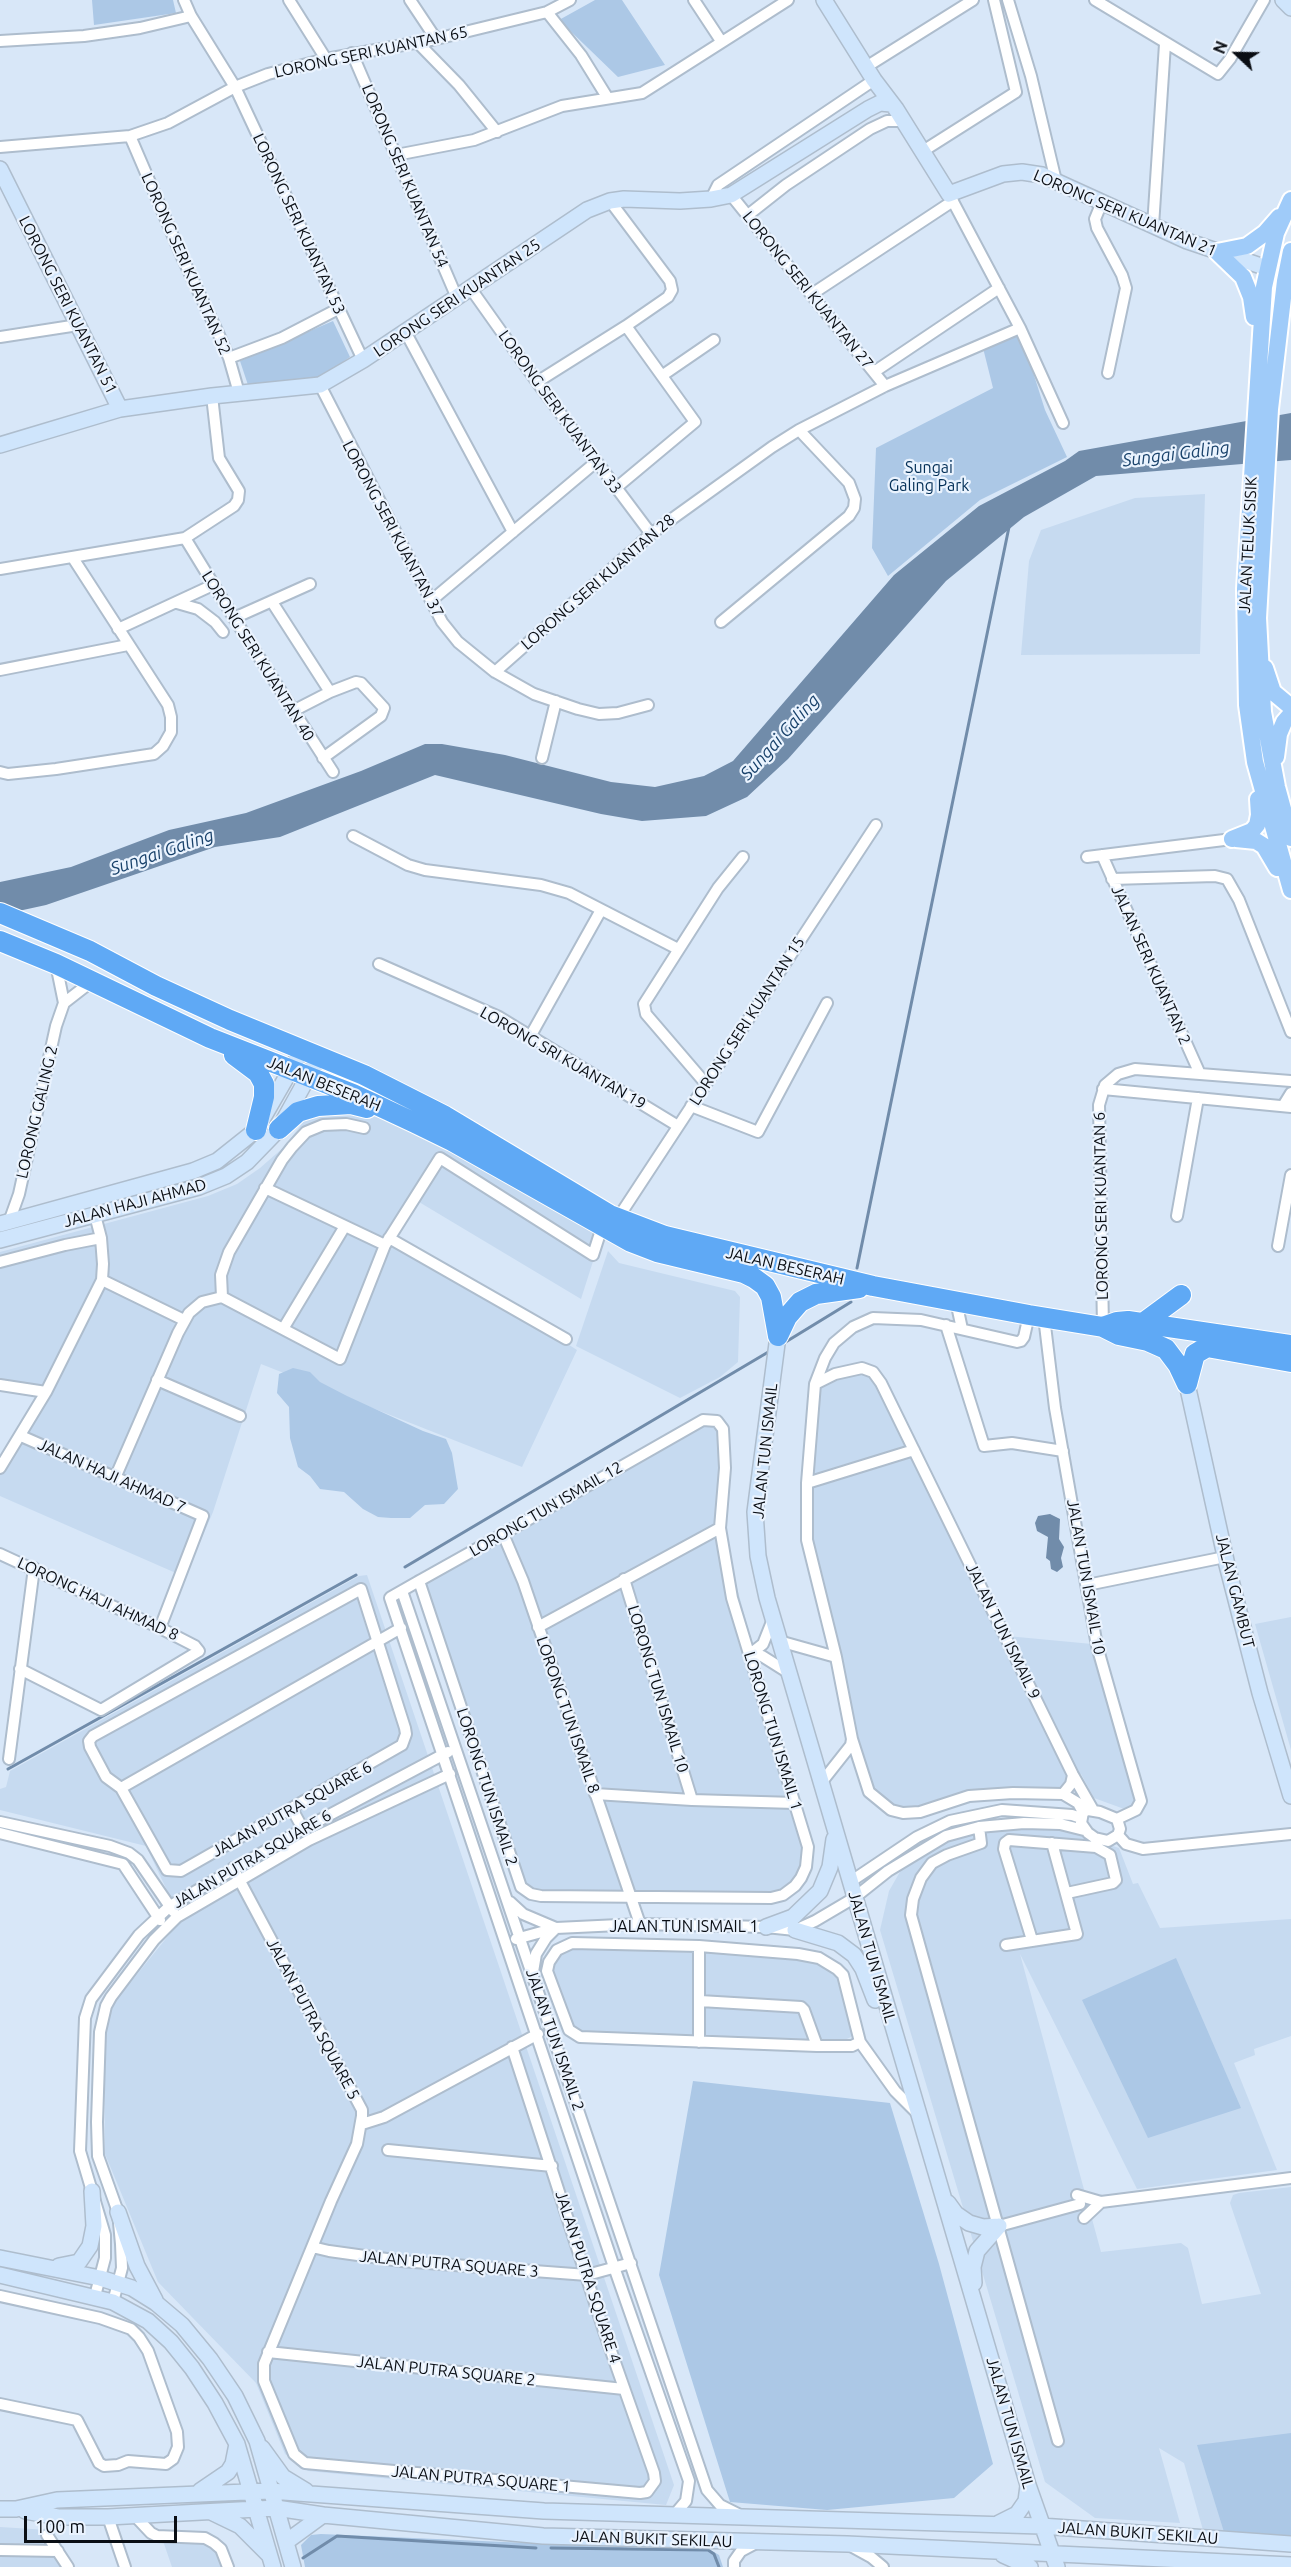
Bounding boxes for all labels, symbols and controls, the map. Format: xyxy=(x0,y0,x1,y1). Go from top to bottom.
street label: LORONG SERI KUANTAN 65 xyxy=(273,22,469,82)
north arrow xyxy=(1207,24,1267,84)
text: N xyxy=(1210,38,1231,56)
street label: LORONG SERI KUANTAN 54 xyxy=(358,81,452,271)
street label: LORONG SERI KUANTAN 53 xyxy=(249,131,349,317)
street label: LORONG SERI KUANTAN 21 xyxy=(1030,166,1220,260)
street label: LORONG SERI KUANTAN 52 xyxy=(137,170,235,358)
street label: LORONG SERI KUANTAN 27 xyxy=(738,207,878,373)
street label: LORONG SERI KUANTAN 51 xyxy=(15,213,121,397)
street label: LORONG SERI KUANTAN 25 xyxy=(370,235,544,361)
street label: LORONG SERI KUANTAN 33 xyxy=(494,327,626,497)
street label: LORONG SERI KUANTAN 37 xyxy=(338,437,448,621)
water label: Sungai Galing xyxy=(1121,437,1231,471)
park label: Sungai Galing Park xyxy=(889,458,969,496)
street label: JALAN TELUK SISIK xyxy=(1235,476,1261,614)
street label: LORONG SERI KUANTAN 28 xyxy=(517,510,679,654)
street label: LORONG SERI KUANTAN 40 xyxy=(198,567,318,745)
water label: Sungai Galing xyxy=(736,690,824,784)
water label: Sungai Galing xyxy=(107,824,217,880)
street label: JALAN SERI KUANTAN 2 xyxy=(1107,882,1195,1048)
street label: LORONG SERI KUANTAN 15 xyxy=(685,933,809,1109)
street label: LORONG SRI KUANTAN 19 xyxy=(477,1003,649,1113)
street label: LORONG GALING 2 xyxy=(12,1044,62,1180)
street label: JALAN BESERAH xyxy=(264,1052,384,1116)
street label: LORONG SERI KUANTAN 6 xyxy=(1090,1112,1112,1300)
street label: JALAN HAJI AHMAD xyxy=(61,1175,209,1231)
street label: JALAN BESERAH xyxy=(724,1243,846,1289)
street label: JALAN TUN ISMAIL xyxy=(748,1382,782,1520)
street label: JALAN HAJI AHMAD 7 xyxy=(35,1435,189,1517)
street label: LORONG TUN ISMAIL 12 xyxy=(466,1457,626,1561)
street label: JALAN TUN ISMAIL 10 xyxy=(1063,1498,1109,1656)
street label: JALAN GAMBUT xyxy=(1212,1532,1258,1650)
street label: LORONG HAJI AHMAD 8 xyxy=(14,1553,182,1645)
street label: JALAN TUN ISMAIL 9 xyxy=(962,1560,1044,1702)
street label: LORONG TUN ISMAIL 10 xyxy=(623,1603,693,1775)
street label: LORONG TUN ISMAIL 8 xyxy=(532,1634,604,1796)
street label: LORONG TUN ISMAIL 1 xyxy=(740,1649,806,1813)
street label: LORONG TUN ISMAIL 2 xyxy=(452,1706,522,1868)
street label: JALAN PUTRA SQUARE 6 xyxy=(209,1757,375,1861)
street label: JALAN PUTRA SQUARE 6 xyxy=(169,1806,335,1912)
street label: JALAN TUN ISMAIL xyxy=(844,1889,900,2025)
street label: JALAN TUN ISMAIL 1 xyxy=(610,1917,758,1937)
street label: JALAN PUTRA SQUARE 5 xyxy=(262,1935,364,2103)
street label: JALAN TUN ISMAIL 2 xyxy=(522,1966,588,2114)
street label: JALAN PUTRA SQUARE 4 xyxy=(551,2188,625,2366)
street label: JALAN PUTRA SQUARE 3 xyxy=(359,2247,539,2281)
street label: JALAN PUTRA SQUARE 2 xyxy=(356,2352,536,2390)
street label: JALAN TUN ISMAIL xyxy=(982,2355,1038,2491)
street label: JALAN PUTRA SQUARE 1 xyxy=(391,2462,571,2496)
scale bar xyxy=(27,2504,180,2542)
text: 100 m xyxy=(35,2516,85,2536)
street label: JALAN BUKIT SEKILAU xyxy=(1057,2518,1219,2548)
street label: JALAN BUKIT SEKILAU xyxy=(571,2527,733,2551)

